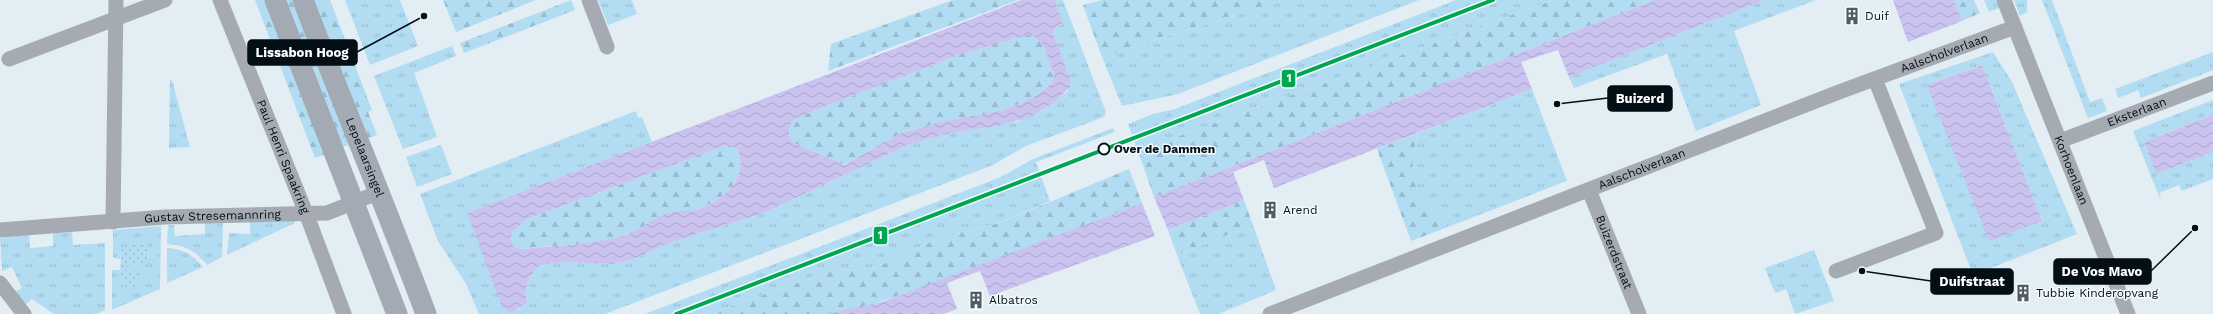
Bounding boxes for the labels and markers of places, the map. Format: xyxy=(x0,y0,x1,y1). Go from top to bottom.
building icon: Duif xyxy=(1842,6,1862,26)
place label: Duif xyxy=(1865,9,1889,23)
callout: Lissabon Hoog xyxy=(248,40,357,65)
callout: Buizerd xyxy=(1608,86,1672,111)
marker: Over de Dammen xyxy=(1097,142,1111,156)
place label: Over de Dammen xyxy=(1114,142,1215,156)
building icon: Arend xyxy=(1260,200,1280,220)
place label: Arend xyxy=(1283,203,1318,217)
callout: De Vos Mavo xyxy=(2054,259,2151,284)
callout: Duifstraat xyxy=(1931,269,2013,294)
building icon: Tubbie Kinderopvang xyxy=(2013,283,2033,303)
place label: Tubbie Kinderopvang xyxy=(2036,286,2159,300)
building icon: Albatros xyxy=(966,290,986,310)
place label: Albatros xyxy=(989,293,1038,307)

